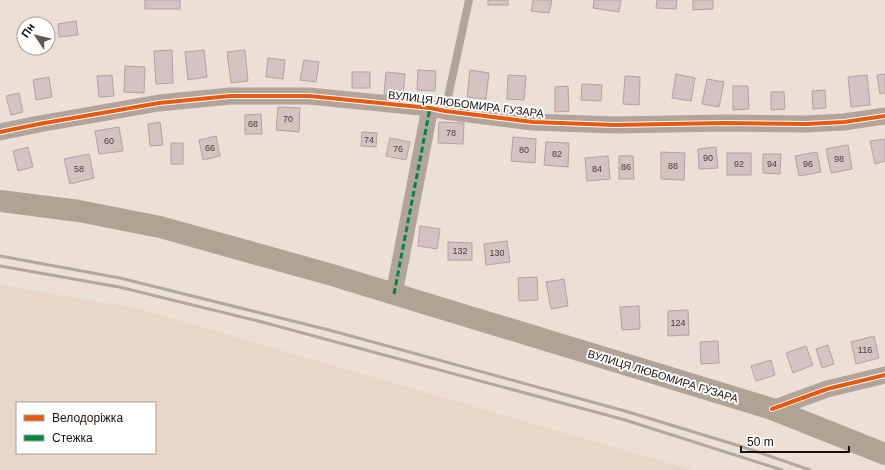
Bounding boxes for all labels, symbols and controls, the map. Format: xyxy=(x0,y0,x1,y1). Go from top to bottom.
north arrow xyxy=(16,16,56,56)
text: Пн xyxy=(19,21,37,40)
street label: ВУЛИЦЯ ЛЮБОМИРА ГУЗАРА xyxy=(388,89,545,120)
house number: 70 xyxy=(283,114,293,124)
house number: 68 xyxy=(248,119,258,129)
house number: 78 xyxy=(446,128,456,138)
house number: 74 xyxy=(364,135,374,145)
house number: 60 xyxy=(104,136,114,146)
house number: 66 xyxy=(205,143,215,153)
house number: 76 xyxy=(393,144,403,154)
house number: 80 xyxy=(519,145,529,155)
house number: 82 xyxy=(552,149,562,159)
house number: 90 xyxy=(703,153,713,163)
house number: 98 xyxy=(834,154,844,164)
house number: 92 xyxy=(734,159,744,169)
house number: 94 xyxy=(767,159,777,169)
house number: 96 xyxy=(803,159,813,169)
house number: 88 xyxy=(668,161,678,171)
house number: 86 xyxy=(621,162,631,172)
house number: 58 xyxy=(74,164,84,174)
house number: 84 xyxy=(592,164,602,174)
house number: 132 xyxy=(452,246,468,256)
house number: 130 xyxy=(489,248,505,258)
house number: 124 xyxy=(670,318,686,328)
house number: 116 xyxy=(858,345,872,355)
street label: ВУЛИЦЯ ЛЮБОМИРА ГУЗАРА xyxy=(586,347,740,405)
legend xyxy=(16,402,156,454)
text: Велодоріжка xyxy=(52,411,123,425)
scale bar xyxy=(741,428,849,454)
text: Стежка xyxy=(52,431,93,445)
text: 50 m xyxy=(747,435,774,449)

